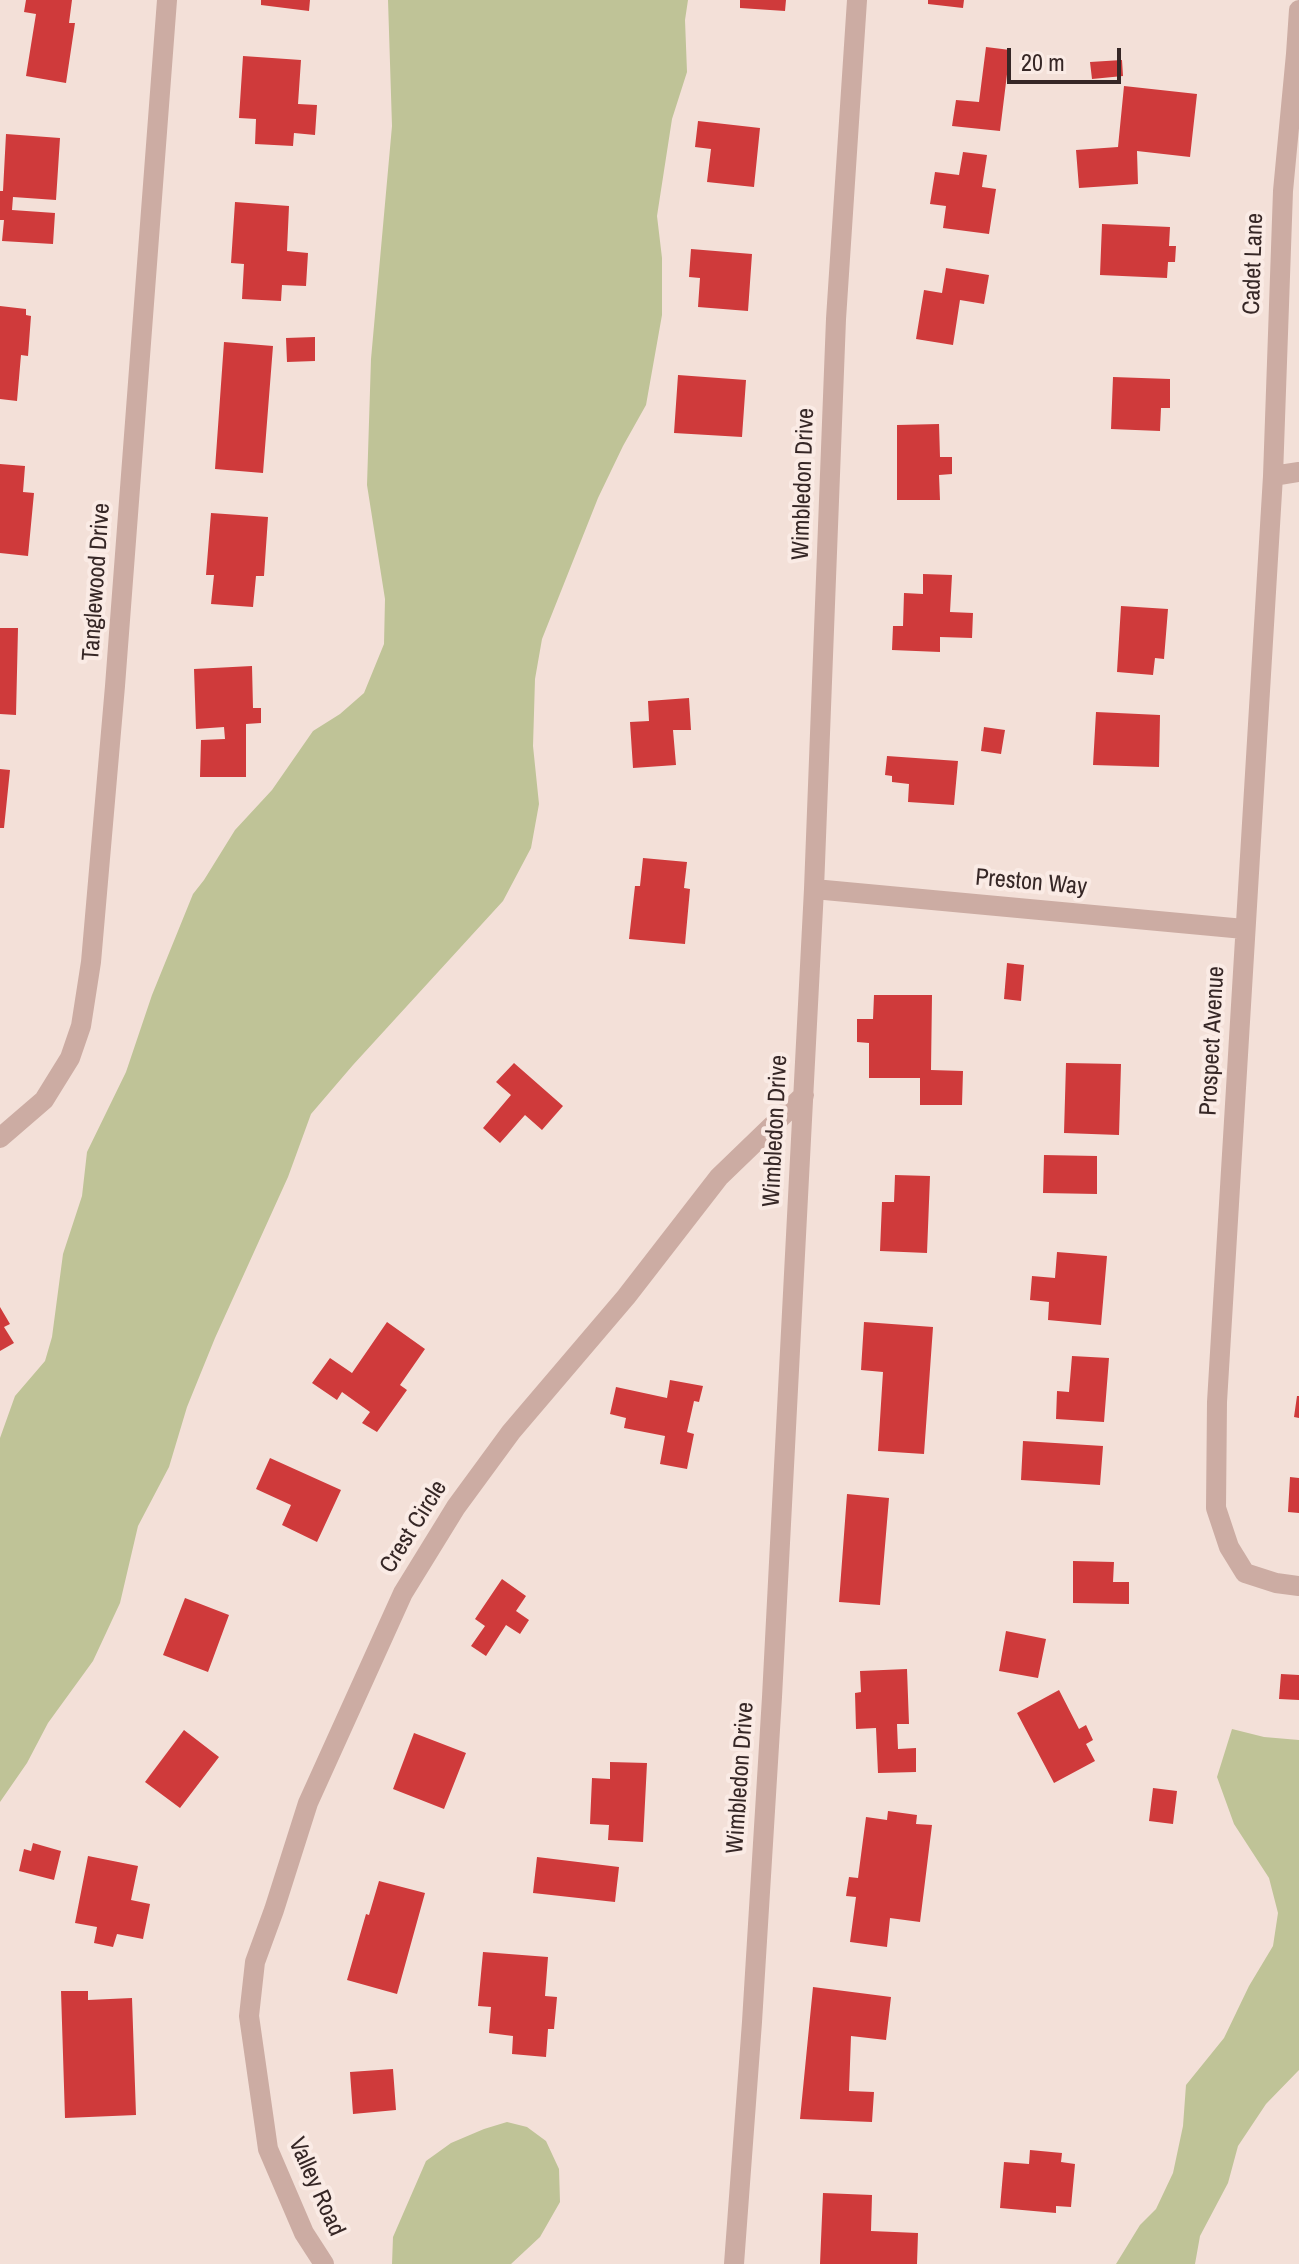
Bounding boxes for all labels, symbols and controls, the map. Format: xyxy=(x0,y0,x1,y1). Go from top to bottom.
scale bar xyxy=(1011,32,1125,82)
text: 20 m xyxy=(1021,46,1065,78)
street label: Cadet Lane xyxy=(1238,213,1270,315)
street label: Wimbledon Drive xyxy=(787,408,821,560)
street label: Tanglewood Drive xyxy=(77,502,117,662)
street label: Preston Way xyxy=(974,864,1088,902)
street label: Prospect Avenue xyxy=(1195,966,1231,1116)
street label: Wimbledon Drive xyxy=(758,1054,794,1208)
street label: Crest Circle xyxy=(374,1475,454,1579)
street label: Wimbledon Drive xyxy=(721,1701,761,1855)
street label: Valley Road xyxy=(282,2133,350,2241)

